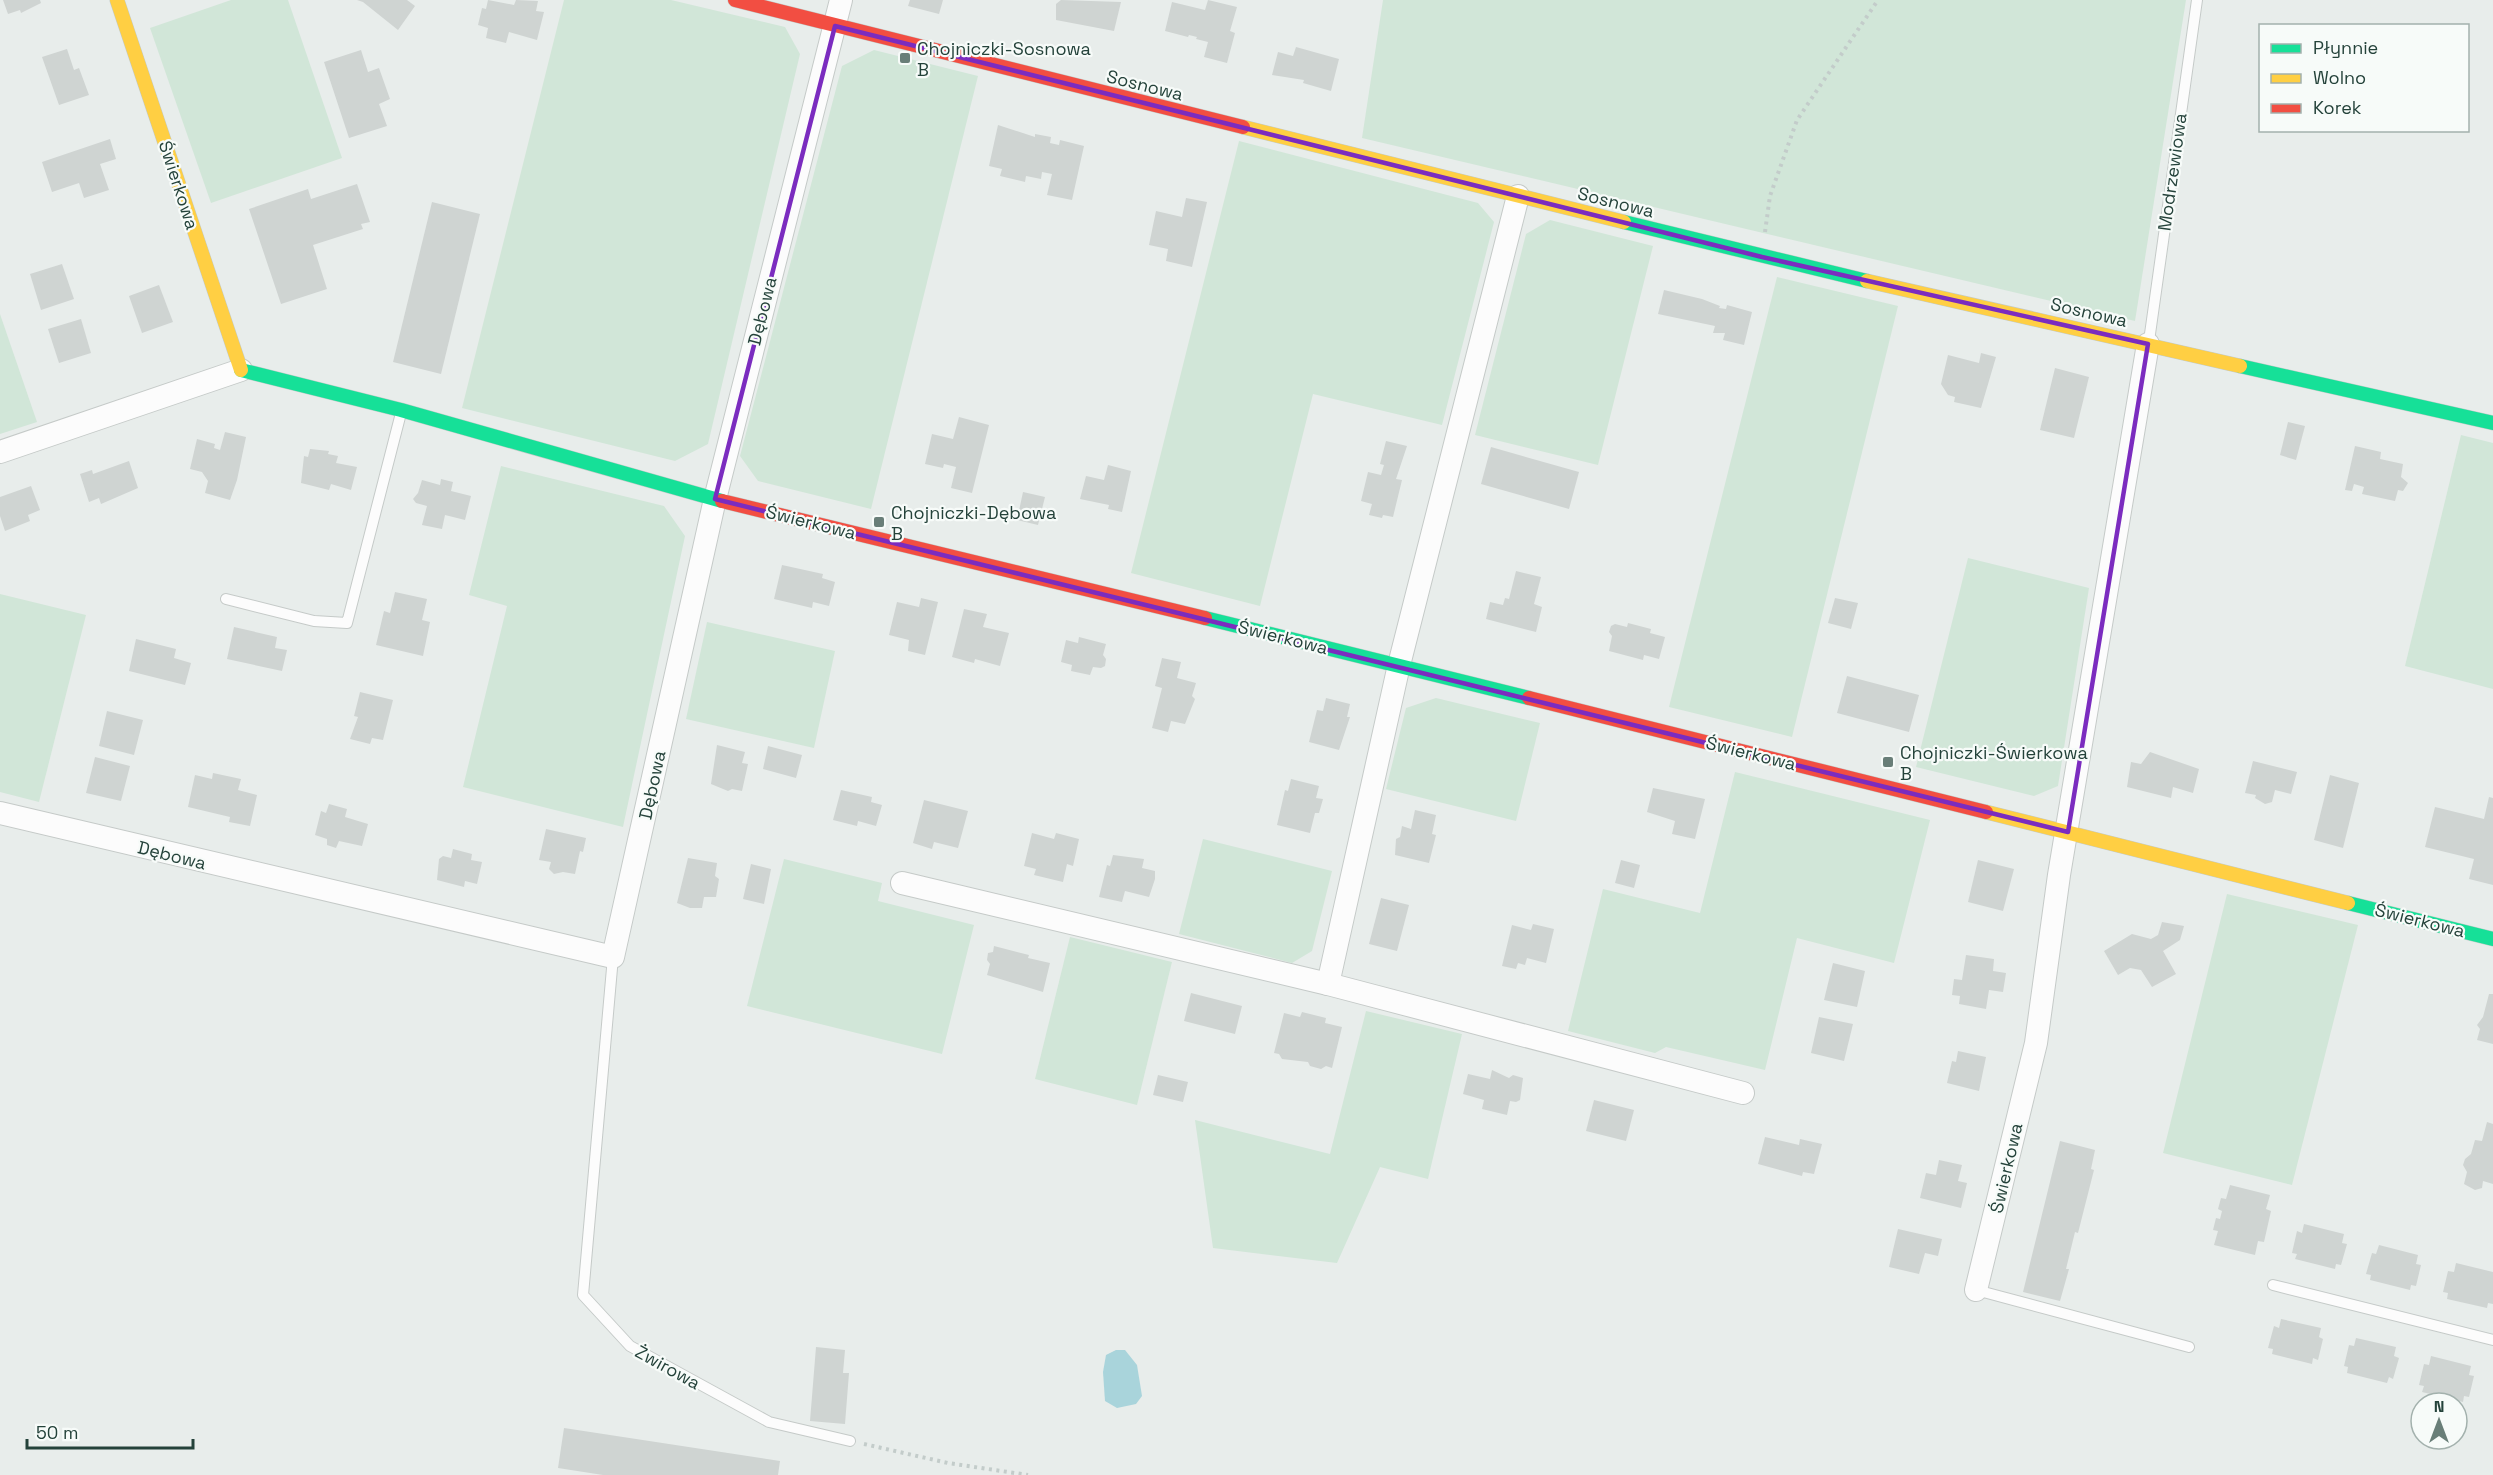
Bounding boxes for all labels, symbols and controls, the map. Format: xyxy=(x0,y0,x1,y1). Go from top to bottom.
legend xyxy=(2259,24,2469,132)
text: Płynnie xyxy=(2313,36,2378,59)
place label: Chojniczki-Sosnowa B xyxy=(917,37,1091,81)
marker: Chojniczki-Sosnowa B xyxy=(898,51,912,65)
street label: Sosnowa xyxy=(1104,64,1186,106)
text: Wolno xyxy=(2313,66,2366,89)
text: Korek xyxy=(2313,96,2362,119)
street label: Modrzewiowa xyxy=(2152,111,2192,233)
street label: Świerkowa xyxy=(154,138,204,232)
street label: Sosnowa xyxy=(1575,181,1657,223)
street label: Dębowa xyxy=(742,274,782,348)
street label: Sosnowa xyxy=(2048,292,2130,332)
street label: Świerkowa xyxy=(764,500,858,544)
place label: Chojniczki-Dębowa B xyxy=(891,501,1056,545)
marker: Chojniczki-Dębowa B xyxy=(872,515,886,529)
street label: Świerkowa xyxy=(1236,615,1330,659)
street label: Świerkowa xyxy=(1704,731,1798,775)
place label: Chojniczki-Świerkowa B xyxy=(1900,741,2088,785)
street label: Dębowa xyxy=(634,748,670,822)
marker: Chojniczki-Świerkowa B xyxy=(1881,755,1895,769)
street label: Dębowa xyxy=(135,835,209,875)
street label: Świerkowa xyxy=(2373,898,2467,942)
street label: Świerkowa xyxy=(1984,1121,2028,1215)
street label: Żwirowa xyxy=(631,1340,705,1394)
north arrow xyxy=(2409,1391,2469,1451)
text: N xyxy=(2434,1396,2444,1417)
scale bar xyxy=(27,1412,194,1450)
text: 50 m xyxy=(36,1421,78,1444)

